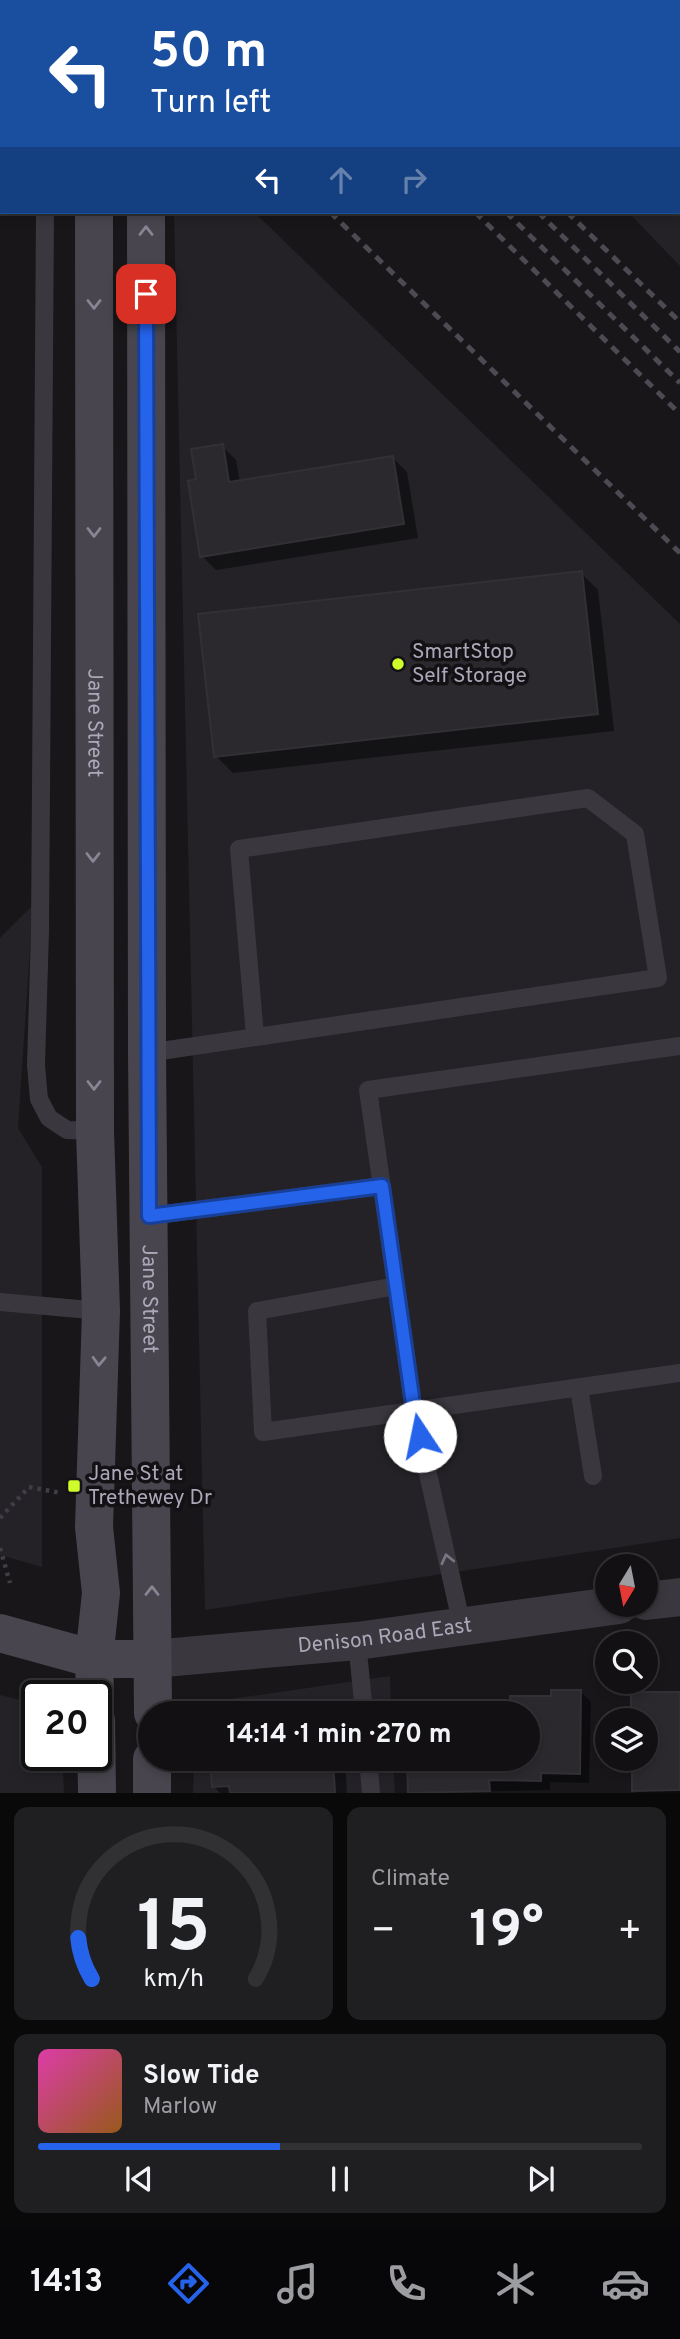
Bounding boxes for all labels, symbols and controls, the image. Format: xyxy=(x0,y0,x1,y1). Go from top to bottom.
text: 50 m xyxy=(150,23,267,85)
icon: left xyxy=(35,28,126,119)
text: Turn left xyxy=(150,84,271,124)
icon: left xyxy=(249,161,287,199)
icon: ahead xyxy=(322,161,360,199)
icon: right xyxy=(395,161,433,199)
one-way arrow xyxy=(138,225,154,235)
pin xyxy=(116,264,176,324)
icon: arrive xyxy=(127,275,165,313)
one-way arrow xyxy=(86,300,102,310)
one-way arrow xyxy=(86,527,102,538)
place label: SmartStop Self Storage xyxy=(412,639,527,690)
marker: SmartStop Self Storage xyxy=(390,656,406,672)
street label: Jane Street xyxy=(81,668,108,778)
one-way arrow xyxy=(86,852,101,863)
one-way arrow xyxy=(86,1080,102,1090)
street label: Jane Street xyxy=(135,1244,163,1354)
one-way arrow xyxy=(92,1356,107,1367)
position arrow xyxy=(383,1399,457,1473)
place label: Jane St at Trethewey Dr xyxy=(88,1461,212,1512)
marker: Jane St at Trethewey Dr xyxy=(66,1478,82,1494)
one-way arrow xyxy=(441,1553,456,1565)
north arrow xyxy=(595,1554,658,1617)
map controls xyxy=(595,1554,658,1771)
one-way arrow xyxy=(144,1585,160,1596)
street label: Denison Road East xyxy=(296,1612,474,1660)
button: search xyxy=(595,1631,658,1694)
speed limit sign: 20 xyxy=(21,1680,112,1771)
button: layers xyxy=(595,1708,658,1771)
text: 14:14 · 1 min · 270 m xyxy=(226,1719,452,1752)
text: Climate xyxy=(371,1865,450,1894)
text: 15 xyxy=(137,1886,210,1978)
text: 19° xyxy=(469,1899,544,1965)
text: − xyxy=(371,1908,396,1957)
text: + xyxy=(617,1908,642,1957)
text: km/h xyxy=(143,1964,204,1996)
text: Slow Tide xyxy=(143,2060,260,2093)
text: Marlow xyxy=(143,2093,217,2122)
icon: previous xyxy=(120,2160,158,2198)
icon: pause xyxy=(321,2160,359,2198)
icon: next xyxy=(522,2160,560,2198)
icon: directions xyxy=(164,2259,213,2308)
icon: music xyxy=(273,2259,322,2308)
icon: phone xyxy=(382,2259,431,2308)
icon: climate xyxy=(491,2259,540,2308)
icon: car xyxy=(601,2259,650,2308)
text: 14:13 xyxy=(30,2263,103,2303)

